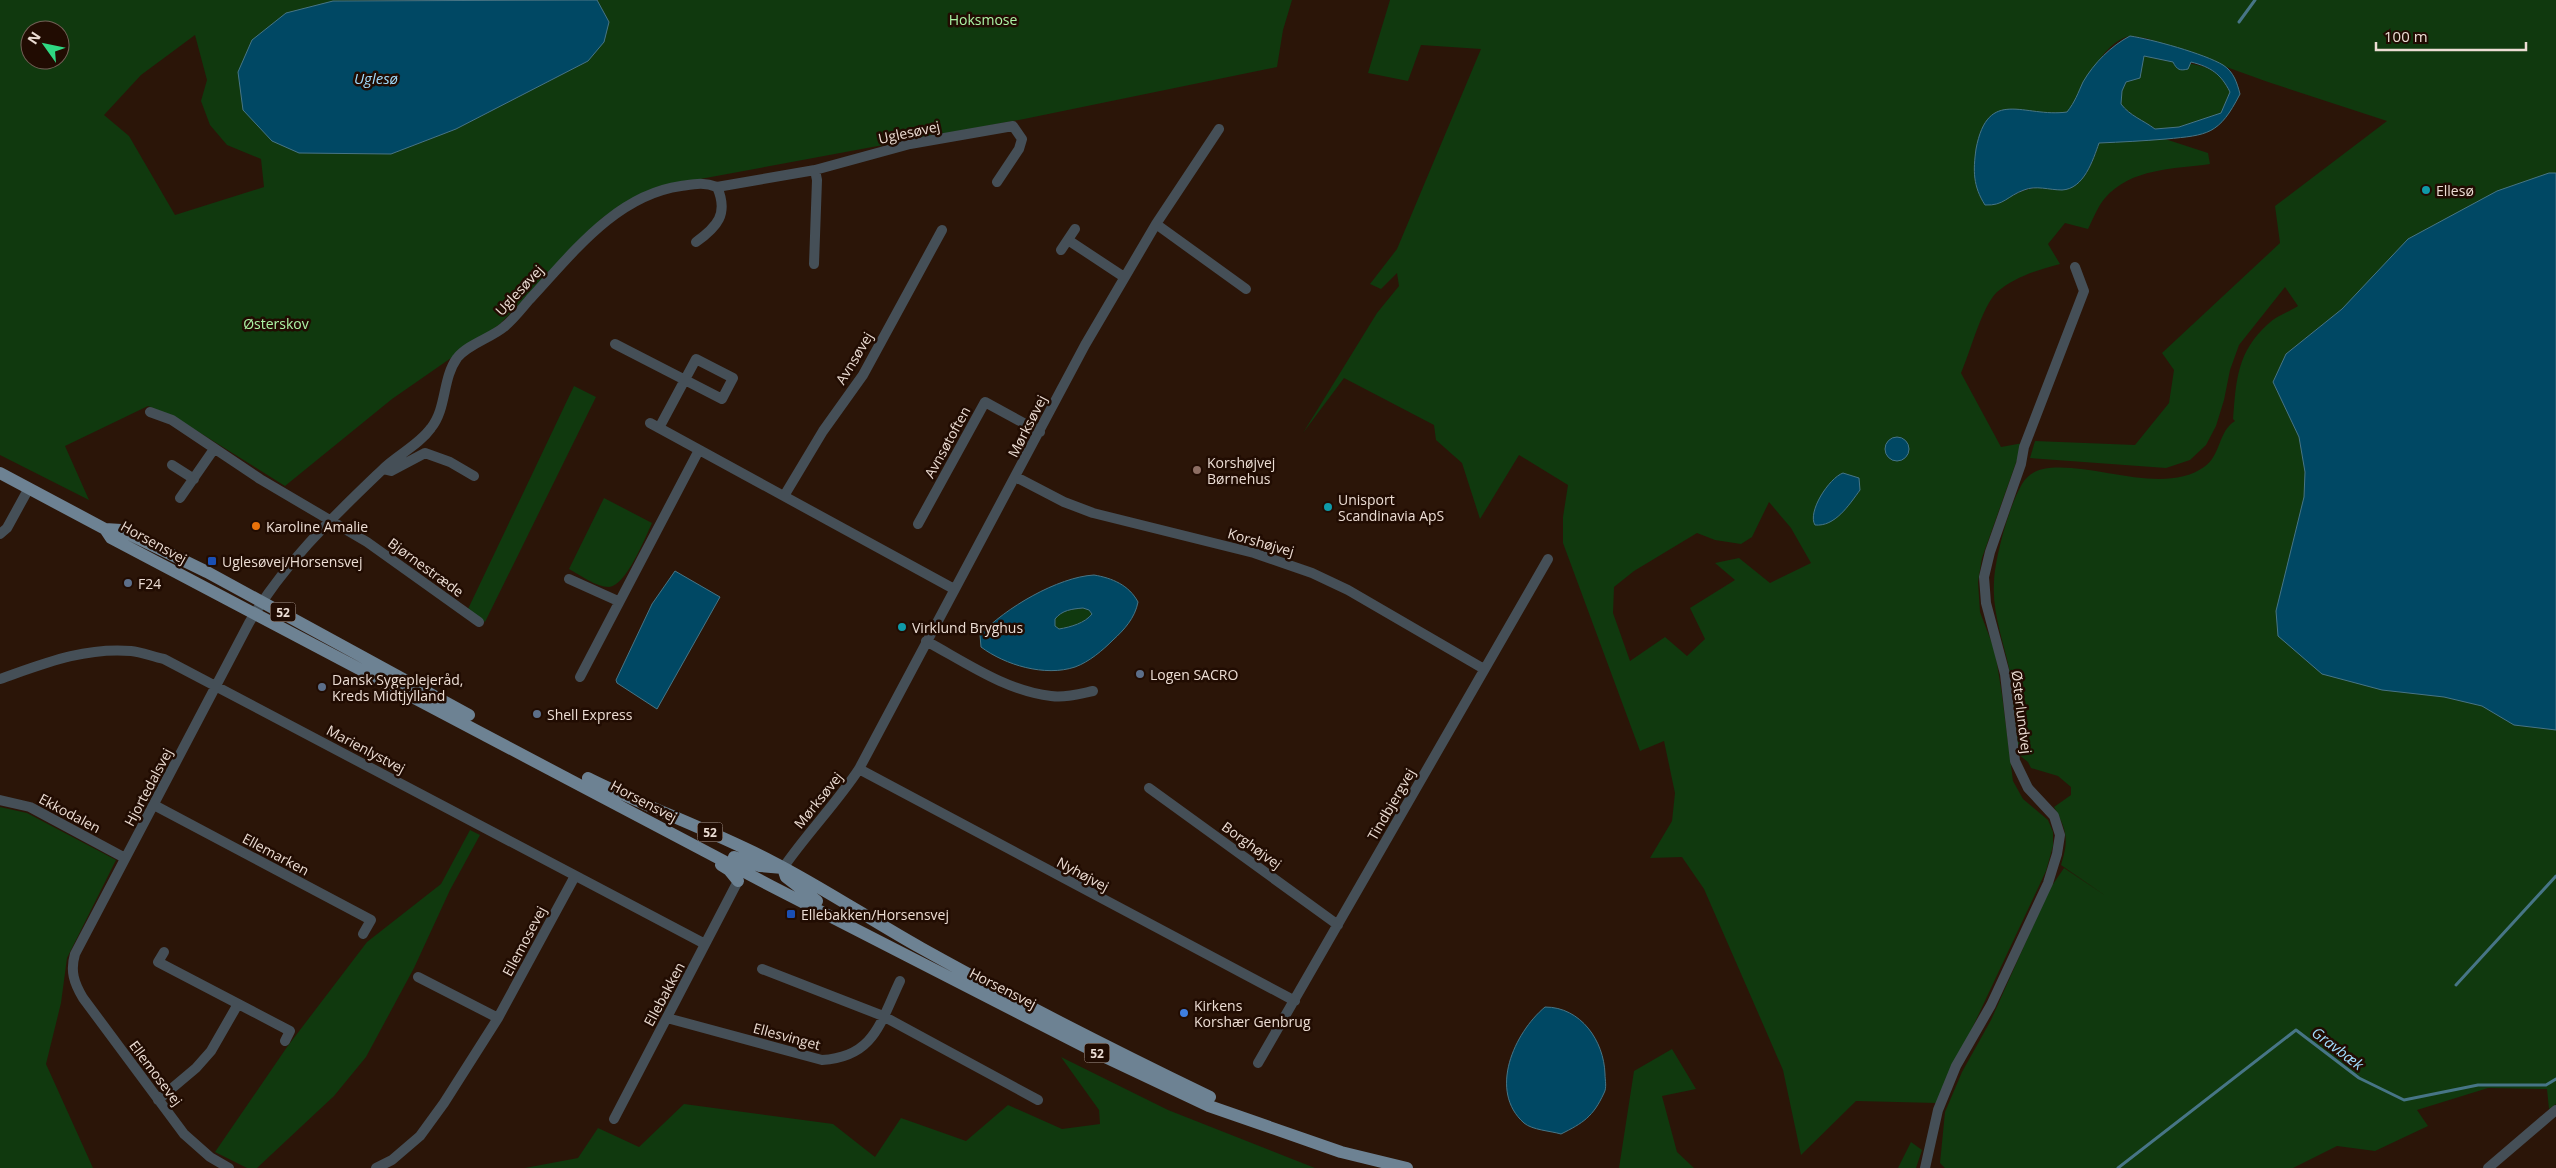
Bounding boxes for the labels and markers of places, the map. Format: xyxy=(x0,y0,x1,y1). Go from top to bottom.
place label: Ellesø xyxy=(2436,181,2474,200)
marker: Ellesø xyxy=(2420,184,2432,196)
place label: Korshøjvej Børnehus xyxy=(1207,453,1275,488)
marker: Korshøjvej Børnehus xyxy=(1191,464,1203,476)
place label: Unisport Scandinavia ApS xyxy=(1338,490,1444,525)
marker: Unisport Scandinavia ApS xyxy=(1322,501,1334,513)
place label: Karoline Amalie xyxy=(266,517,368,536)
marker: Karoline Amalie xyxy=(250,520,262,532)
place label: Uglesøvej/Horsensvej xyxy=(222,552,362,571)
marker: Uglesøvej/Horsensvej xyxy=(206,555,218,567)
place label: F24 xyxy=(138,574,161,593)
marker: F24 xyxy=(122,577,134,589)
place label: Virklund Bryghus xyxy=(912,618,1023,637)
marker: Virklund Bryghus xyxy=(896,621,908,633)
place label: Logen SACRO xyxy=(1150,665,1238,684)
marker: Logen SACRO xyxy=(1134,668,1146,680)
place label: Dansk Sygeplejeråd, Kreds Midtjylland xyxy=(332,670,463,705)
marker: Dansk Sygeplejeråd, Kreds Midtjylland xyxy=(316,681,328,693)
place label: Shell Express xyxy=(547,705,633,724)
marker: Shell Express xyxy=(531,708,543,720)
place label: Ellebakken/Horsensvej xyxy=(801,905,949,924)
marker: Ellebakken/Horsensvej xyxy=(785,908,797,920)
place label: Kirkens Korshær Genbrug xyxy=(1194,996,1311,1031)
marker: Kirkens Korshær Genbrug xyxy=(1178,1007,1190,1019)

